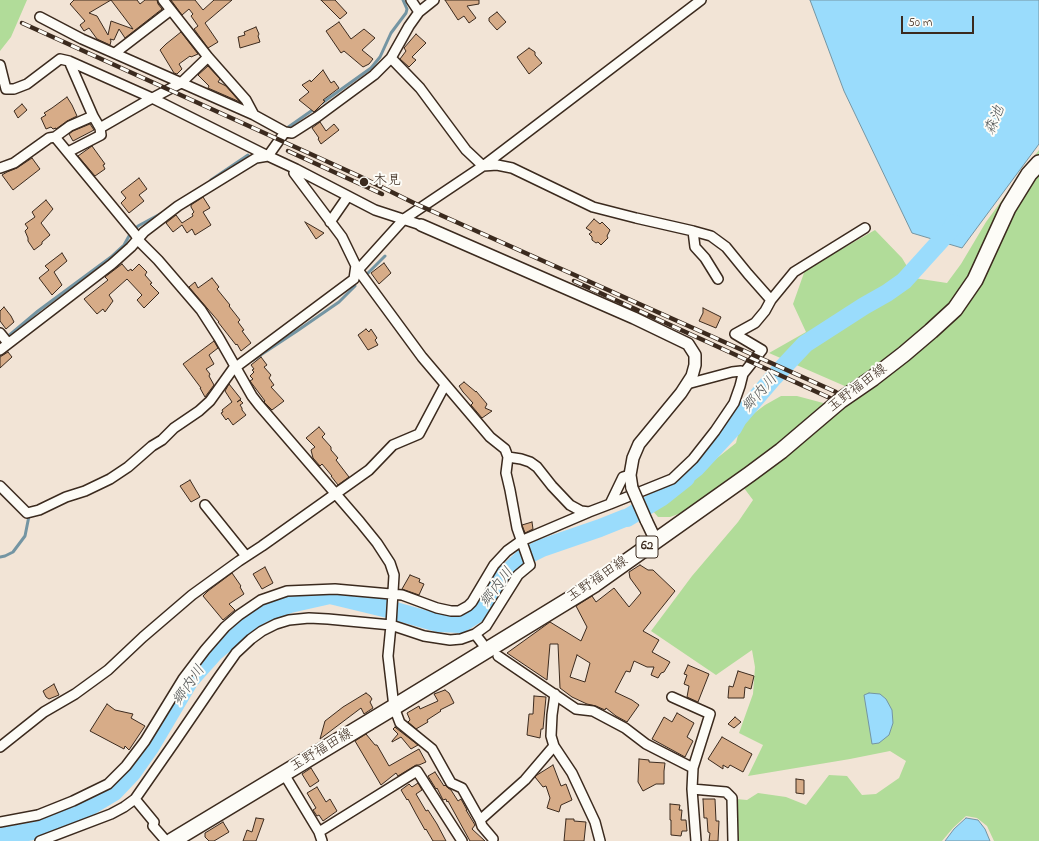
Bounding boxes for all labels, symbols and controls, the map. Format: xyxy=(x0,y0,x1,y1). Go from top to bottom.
scale bar xyxy=(903,8,976,34)
text: 50 m xyxy=(908,14,932,32)
water label: 森池 xyxy=(982,104,1010,138)
place label: 木見 xyxy=(373,174,401,190)
marker: 木見 xyxy=(358,176,370,188)
street label: 玉野福田線 xyxy=(825,361,891,417)
water label: 郷内川 xyxy=(739,371,783,417)
road number: 62 xyxy=(636,536,658,558)
street label: 玉野福田線 xyxy=(564,553,632,607)
water label: 郷内川 xyxy=(477,565,519,611)
water label: 郷内川 xyxy=(170,662,210,710)
street label: 玉野福田線 xyxy=(288,726,356,776)

